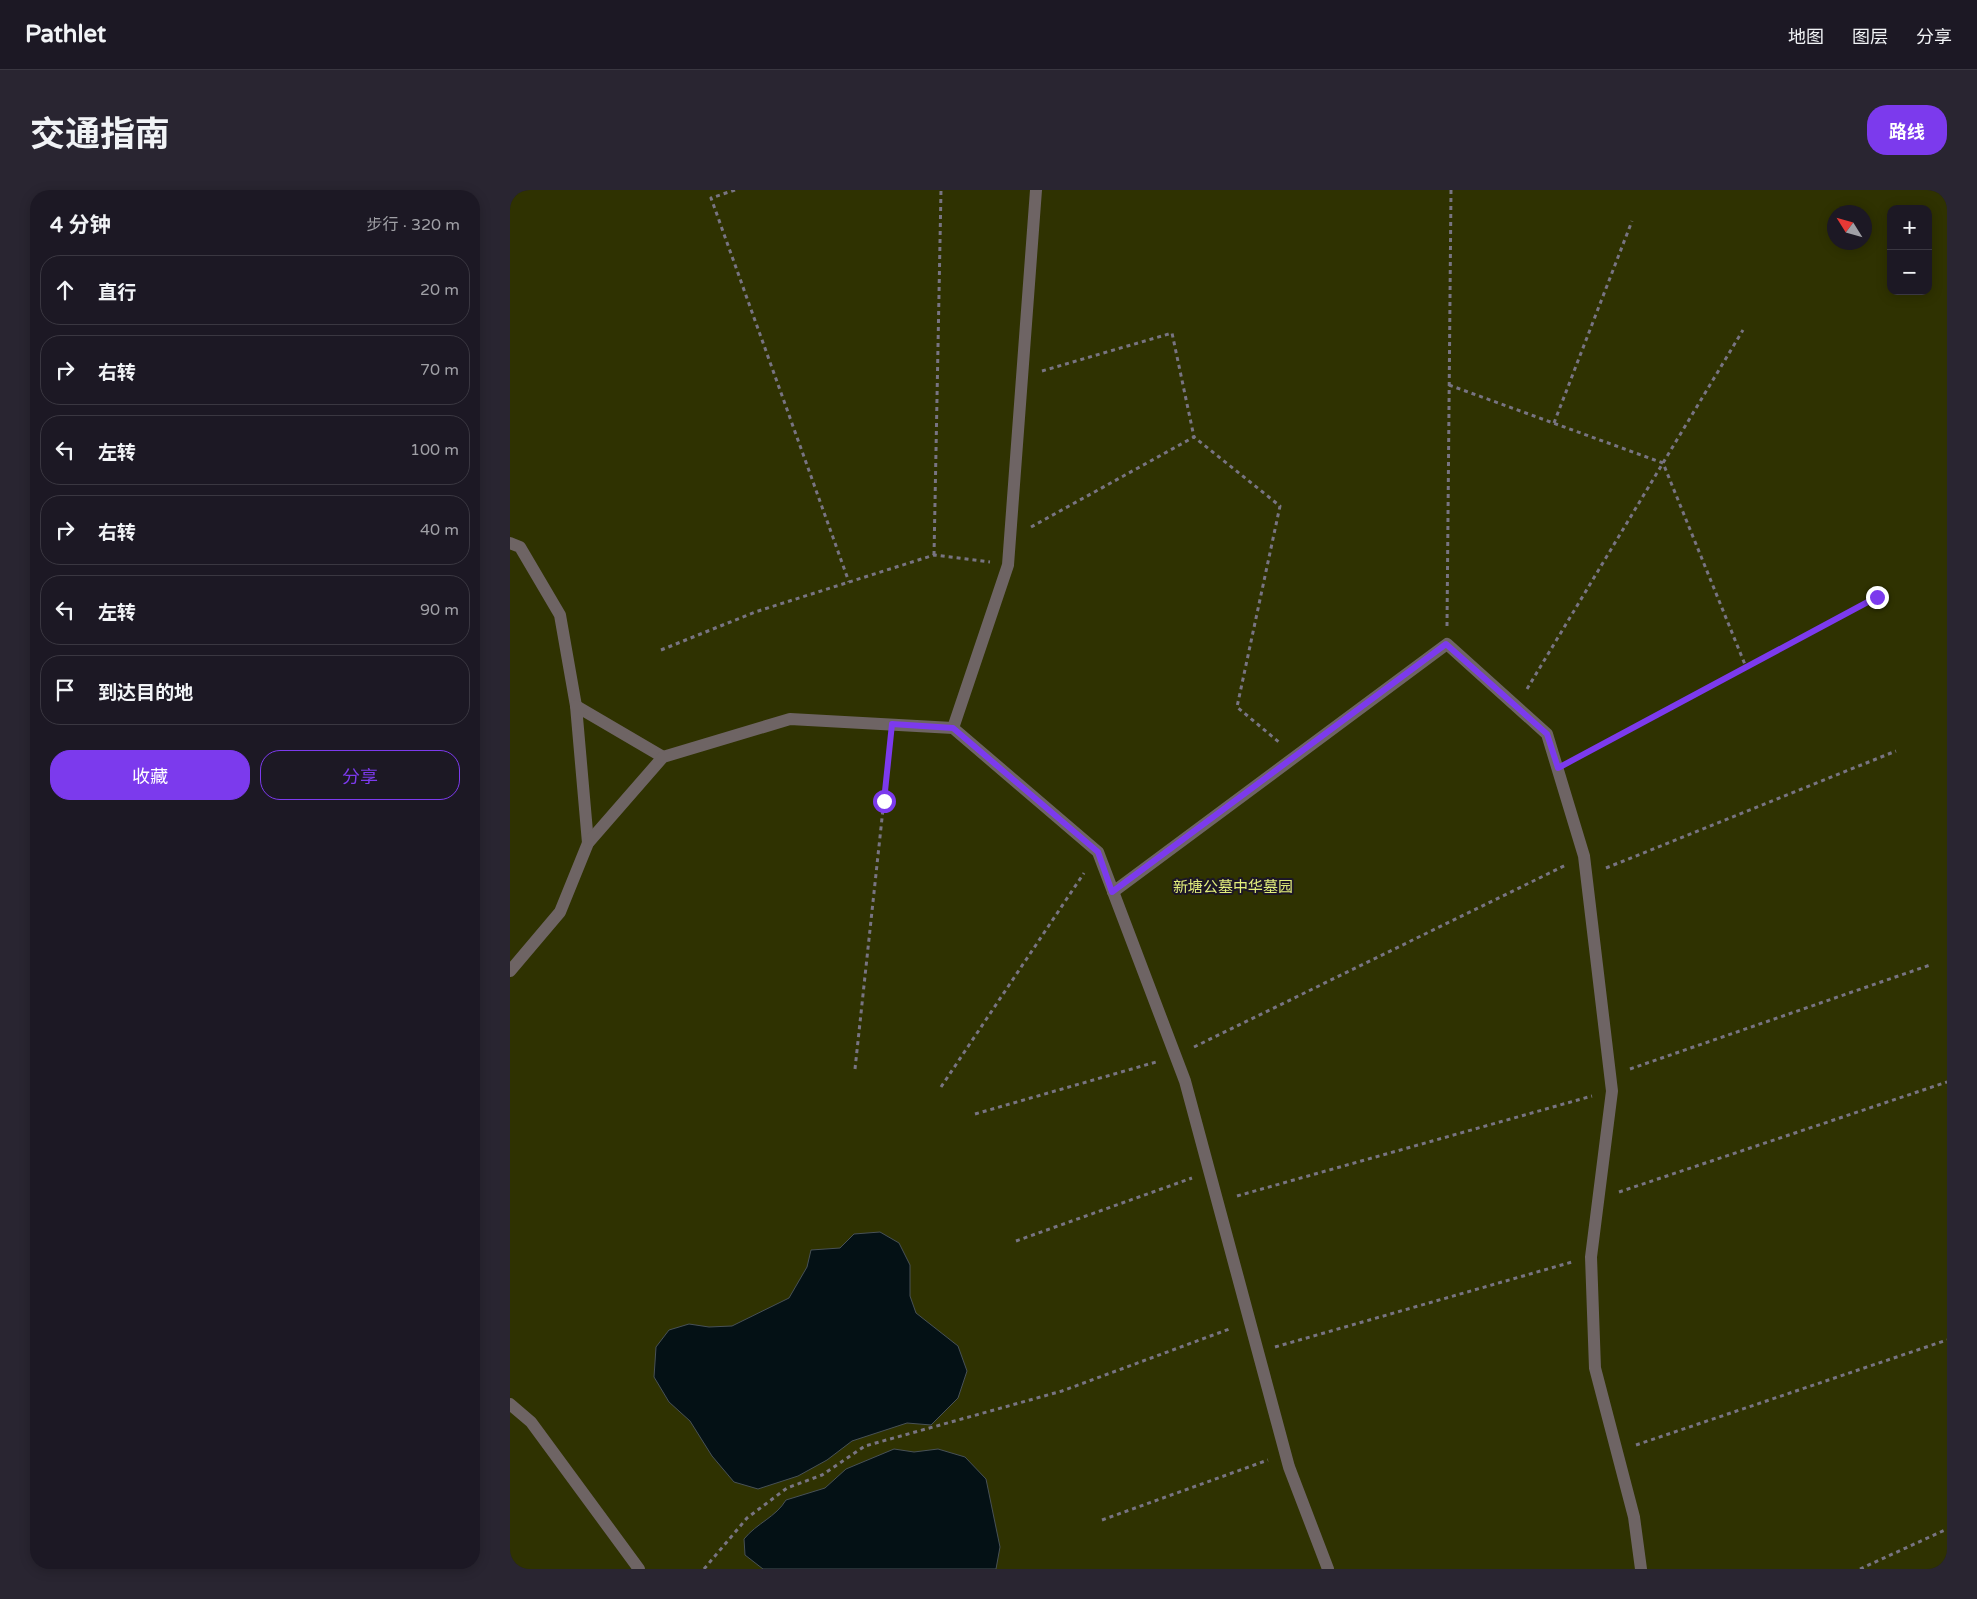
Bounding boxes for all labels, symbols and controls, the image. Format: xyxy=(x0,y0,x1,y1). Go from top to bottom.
text: Pathlet xyxy=(25,20,106,49)
text: 地图 xyxy=(1788,26,1824,48)
text: 图层 xyxy=(1852,26,1888,48)
text: 分享 xyxy=(1916,26,1952,48)
button: 路线 xyxy=(1867,105,1947,155)
text: 交通指南 xyxy=(30,114,170,156)
north arrow xyxy=(1827,205,1872,250)
map controls xyxy=(1887,205,1932,295)
button: + xyxy=(1887,205,1932,250)
text: 4 分钟 xyxy=(50,213,111,238)
text: 步行 · 320 m xyxy=(367,215,460,235)
button: − xyxy=(1887,250,1932,295)
icon: ahead xyxy=(51,276,79,304)
text: 20 m xyxy=(420,280,459,300)
text: 直行 xyxy=(98,282,136,304)
icon: right xyxy=(51,356,79,384)
text: 70 m xyxy=(420,360,459,380)
text: 右转 xyxy=(98,362,136,384)
icon: left xyxy=(51,436,79,464)
text: 100 m xyxy=(410,440,459,460)
text: 左转 xyxy=(98,442,136,464)
icon: right xyxy=(51,516,79,544)
text: 40 m xyxy=(420,520,459,540)
text: 右转 xyxy=(98,522,136,544)
route end xyxy=(1866,586,1889,609)
icon: left xyxy=(51,596,79,624)
text: 90 m xyxy=(420,600,459,620)
text: 左转 xyxy=(98,602,136,624)
icon: arrive xyxy=(51,676,79,704)
text: 到达目的地 xyxy=(98,682,193,704)
button: 收藏 xyxy=(50,750,250,800)
button: 分享 xyxy=(260,750,460,800)
route start xyxy=(873,790,896,813)
park label: 新塘公墓中华墓园 xyxy=(1173,878,1293,896)

